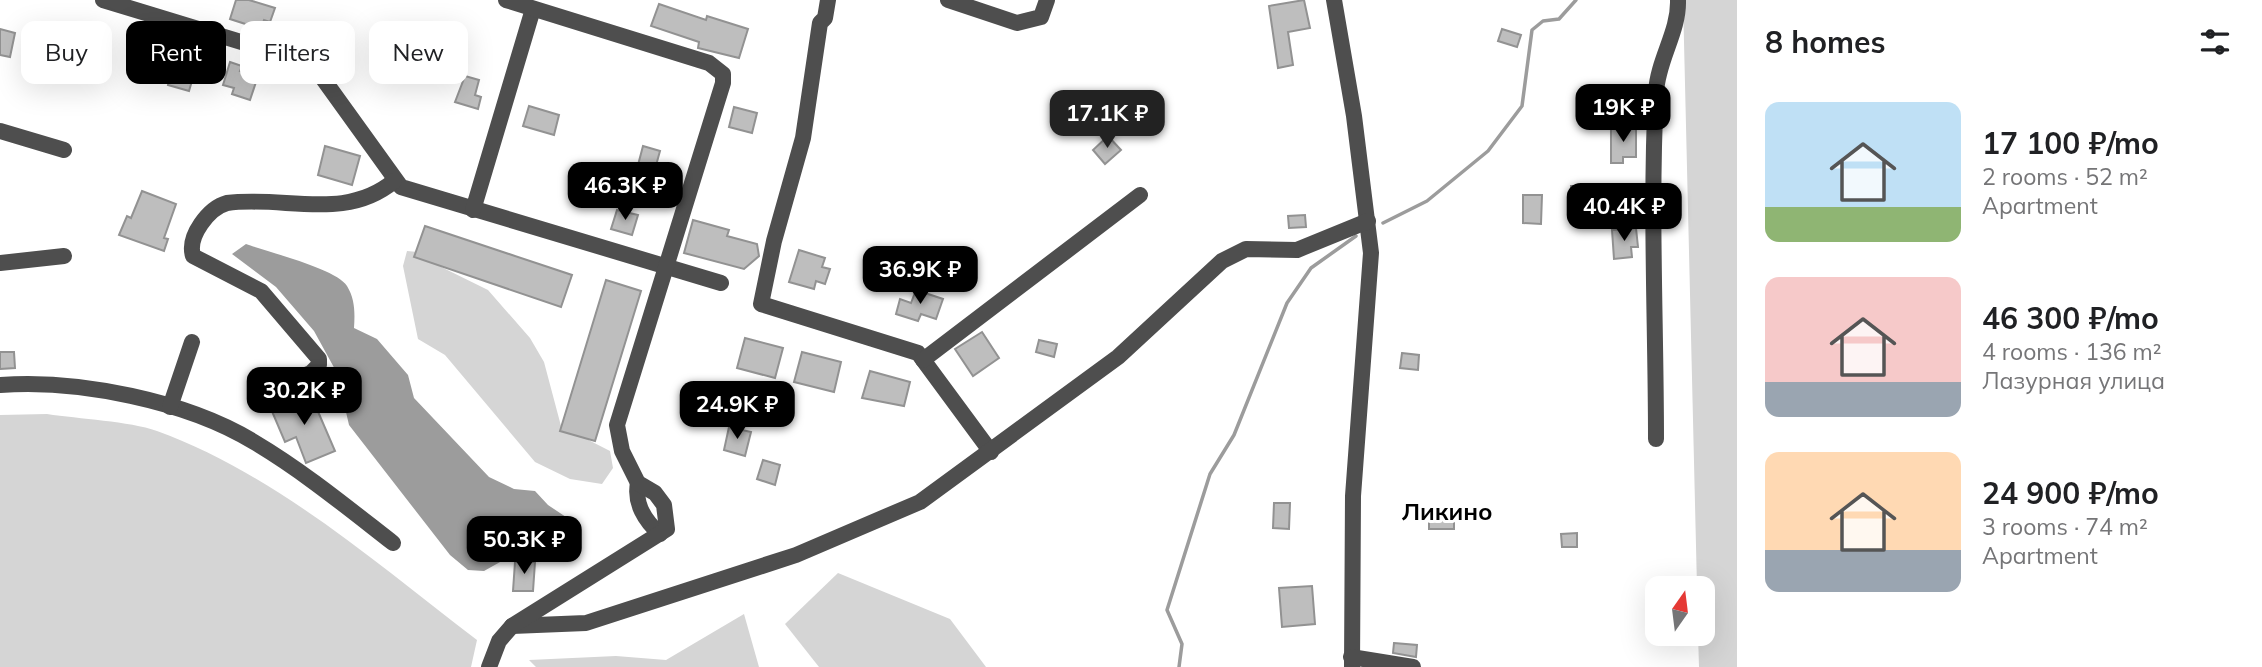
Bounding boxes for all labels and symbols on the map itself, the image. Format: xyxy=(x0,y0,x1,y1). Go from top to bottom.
pin: 19K ₽ xyxy=(1574,85,1672,144)
pin: 17.1K ₽ xyxy=(1042,90,1172,150)
pin: 46.3K ₽ xyxy=(560,162,690,222)
pin: 40.4K ₽ xyxy=(1559,184,1689,243)
pin: 36.9K ₽ xyxy=(855,246,985,306)
pin: 30.2K ₽ xyxy=(239,368,369,427)
pin: 24.9K ₽ xyxy=(672,382,802,441)
district label: Ликино xyxy=(1401,496,1493,526)
pin: 50.3K ₽ xyxy=(459,516,589,576)
north arrow xyxy=(1645,576,1715,646)

